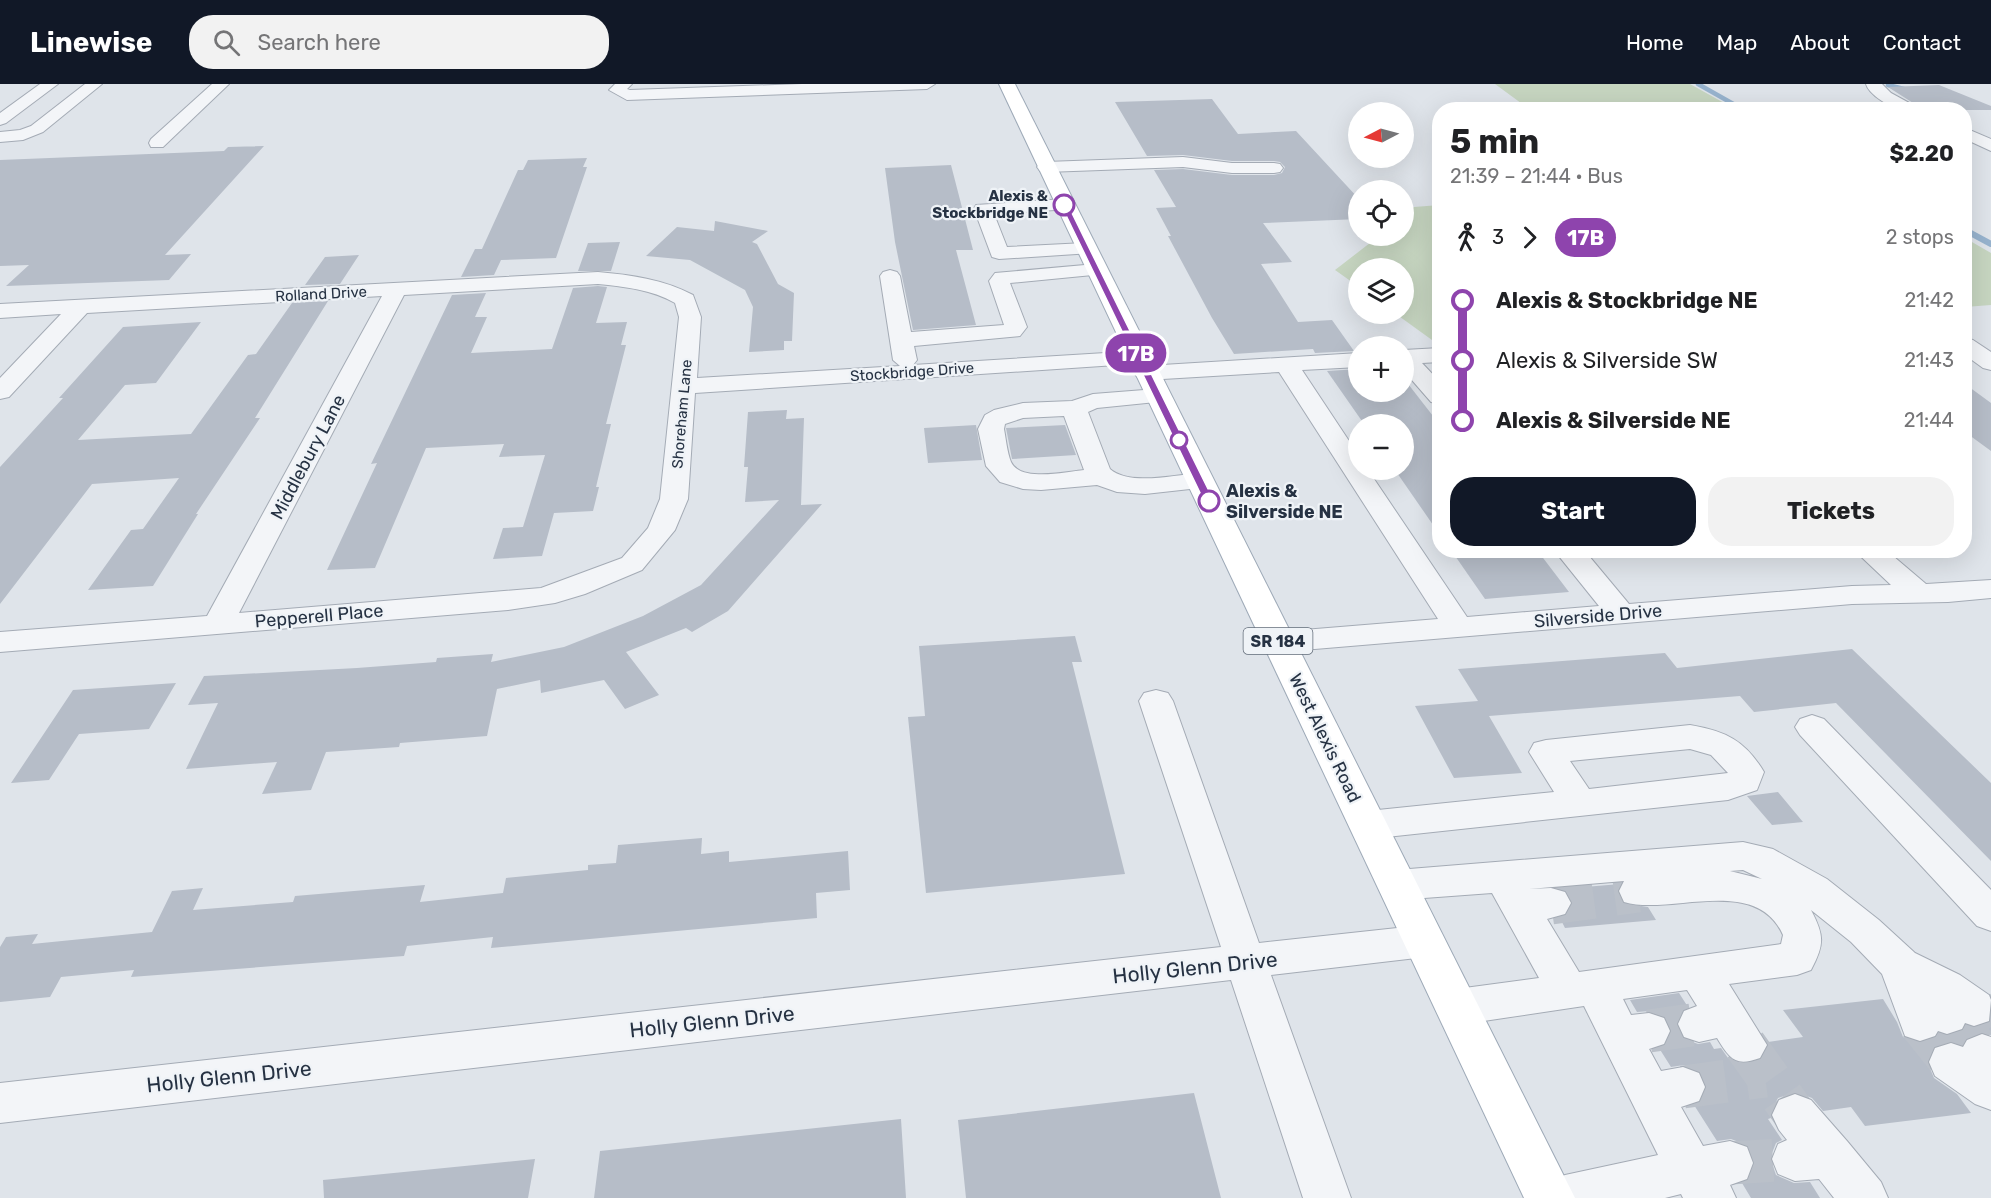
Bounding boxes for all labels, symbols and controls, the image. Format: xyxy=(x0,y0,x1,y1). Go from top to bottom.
search box xyxy=(189,15,609,69)
text: Linewise xyxy=(30,26,153,59)
icon: search xyxy=(210,26,243,59)
text: Search here xyxy=(258,29,381,56)
text: Home xyxy=(1626,30,1683,55)
text: Map xyxy=(1716,30,1757,55)
text: About xyxy=(1790,30,1850,55)
text: Contact xyxy=(1883,30,1961,55)
north arrow xyxy=(1348,102,1414,168)
map controls xyxy=(1348,102,1414,480)
text: 5 min xyxy=(1450,122,1539,161)
text: $2.20 xyxy=(1889,140,1954,167)
text: 21:39 – 21:44 · Bus xyxy=(1450,164,1623,188)
button: locate xyxy=(1348,180,1414,246)
place label: Alexis & Stockbridge NE xyxy=(932,187,1048,222)
marker: Alexis & Stockbridge NE xyxy=(1053,194,1075,216)
icon: walk xyxy=(1450,221,1483,254)
icon: forward xyxy=(1513,221,1546,254)
text: 3 xyxy=(1492,225,1504,249)
text: 17B xyxy=(1567,225,1604,250)
text: 2 stops xyxy=(1886,225,1954,249)
button: layers xyxy=(1348,258,1414,324)
street label: Rolland Drive xyxy=(275,283,367,305)
text: Alexis & Stockbridge NE xyxy=(1496,287,1758,314)
text: 21:42 xyxy=(1904,288,1954,312)
line badge: 17B xyxy=(1102,334,1170,372)
button: + xyxy=(1348,336,1414,402)
text: 17B xyxy=(1117,341,1155,366)
text: Alexis & Silverside SW xyxy=(1496,347,1718,374)
text: 21:43 xyxy=(1904,348,1954,372)
street label: Shoreham Lane xyxy=(668,359,696,469)
street label: Stockbridge Drive xyxy=(849,359,975,385)
street label: Middlebury Lane xyxy=(266,391,350,523)
text: Alexis & Silverside NE xyxy=(1496,407,1731,434)
text: 21:44 xyxy=(1904,408,1954,432)
button: − xyxy=(1348,414,1414,480)
unlabelled marker xyxy=(1170,431,1188,449)
button: Start xyxy=(1450,477,1696,546)
button: Tickets xyxy=(1708,477,1954,546)
place label: Alexis & Silverside NE xyxy=(1226,480,1343,523)
marker: Alexis & Silverside NE xyxy=(1198,490,1220,512)
street label: Pepperell Place xyxy=(254,599,384,633)
street label: Silverside Drive xyxy=(1533,599,1663,633)
road number: SR 184 xyxy=(1244,628,1312,654)
street label: West Alexis Road xyxy=(1284,670,1366,806)
street label: Holly Glenn Drive xyxy=(1111,946,1279,989)
street label: Holly Glenn Drive xyxy=(628,1000,796,1043)
street label: Holly Glenn Drive xyxy=(145,1055,313,1098)

